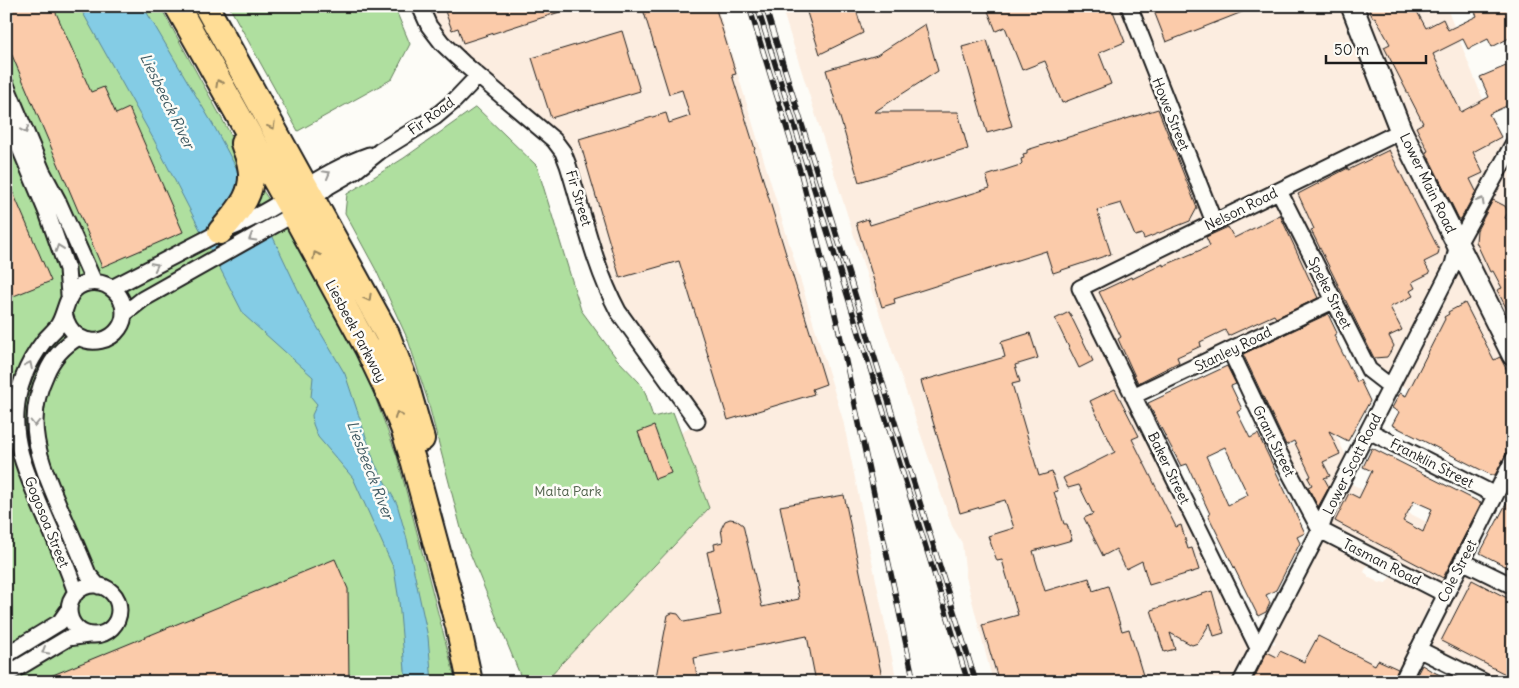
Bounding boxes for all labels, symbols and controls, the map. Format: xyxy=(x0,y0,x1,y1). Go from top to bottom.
scale bar xyxy=(1326,32,1426,64)
text: 50 m xyxy=(1334,40,1369,59)
water label: Liesbeeck River xyxy=(136,50,200,153)
street label: Howe Street xyxy=(1148,75,1194,153)
one-way arrow xyxy=(215,79,225,88)
street label: Fir Road xyxy=(404,93,458,139)
one-way arrow xyxy=(265,120,275,129)
one-way arrow xyxy=(19,125,29,134)
street label: Lower Main Road xyxy=(1396,130,1460,236)
street label: Fir Street xyxy=(562,168,596,228)
one-way arrow xyxy=(322,170,331,180)
street label: Nelson Road xyxy=(1202,184,1280,234)
one-way arrow xyxy=(1475,198,1485,207)
one-way arrow xyxy=(248,232,257,242)
one-way arrow xyxy=(55,244,65,253)
one-way arrow xyxy=(312,252,322,261)
street label: Speke Street xyxy=(1304,254,1356,332)
one-way arrow xyxy=(150,262,159,272)
street label: Liesbeek Parkway xyxy=(321,277,391,385)
one-way arrow xyxy=(362,293,372,302)
street label: Stanley Road xyxy=(1192,323,1274,375)
one-way arrow xyxy=(23,361,33,370)
street label: Grant Street xyxy=(1249,402,1299,480)
street label: Lower Scott Road xyxy=(1319,410,1385,518)
one-way arrow xyxy=(394,411,405,420)
water label: Liesbeeck River xyxy=(343,418,399,524)
one-way arrow xyxy=(30,420,40,427)
street label: Baker Street xyxy=(1144,429,1194,507)
street label: Franklin Street xyxy=(1387,434,1477,492)
street label: Gogosoa Street xyxy=(21,474,74,570)
park label: Malta Park xyxy=(534,482,602,500)
street label: Tasman Road xyxy=(1340,535,1424,589)
street label: Cole Street xyxy=(1433,536,1481,606)
one-way arrow xyxy=(42,645,51,655)

